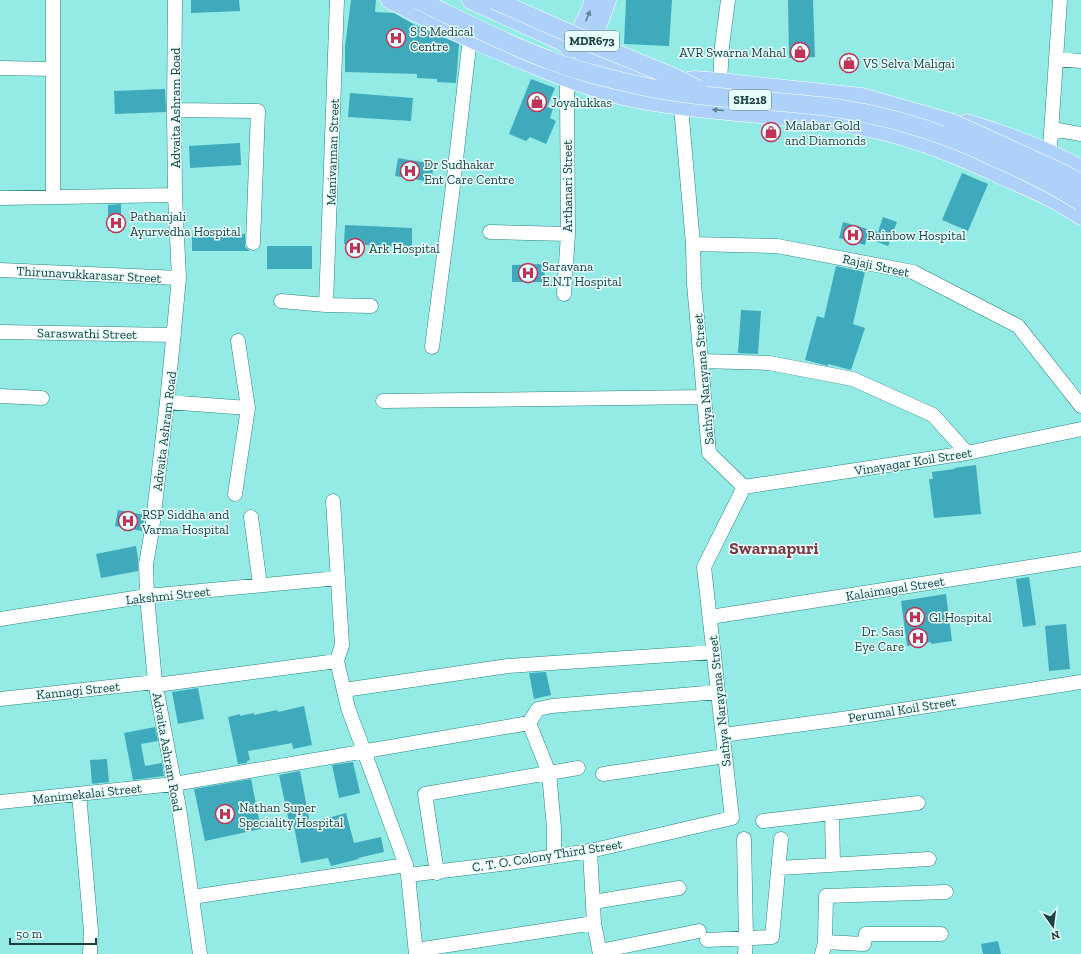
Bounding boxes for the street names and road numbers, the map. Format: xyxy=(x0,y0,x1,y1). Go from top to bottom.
road number: MDR673 xyxy=(565,31,619,51)
street label: Advaita Ashram Road xyxy=(168,48,183,168)
road number: SH218 xyxy=(729,90,771,110)
street label: Manivannan Street xyxy=(323,98,342,206)
street label: Arthanari Street xyxy=(560,140,575,232)
street label: Rajaji Street xyxy=(841,251,911,281)
street label: Thirunavukkarasar Street xyxy=(16,263,162,286)
street label: Sathya Narayana Street xyxy=(690,312,717,445)
street label: Saraswathi Street xyxy=(37,325,137,342)
street label: Advaita Ashram Road xyxy=(150,370,179,492)
street label: Vinayagar Koil Street xyxy=(852,445,973,478)
street label: Kalaimagal Street xyxy=(845,573,946,604)
street label: Lakshmi Street xyxy=(125,584,211,607)
street label: Sathya Narayana Street xyxy=(705,634,734,767)
street label: Kannagi Street xyxy=(36,679,121,702)
street label: Advaita Ashram Road xyxy=(150,691,185,813)
street label: Perumal Koil Street xyxy=(847,694,957,725)
street label: Manimekalai Street xyxy=(32,780,143,807)
street label: C. T. O. Colony Third Street xyxy=(471,836,623,875)

